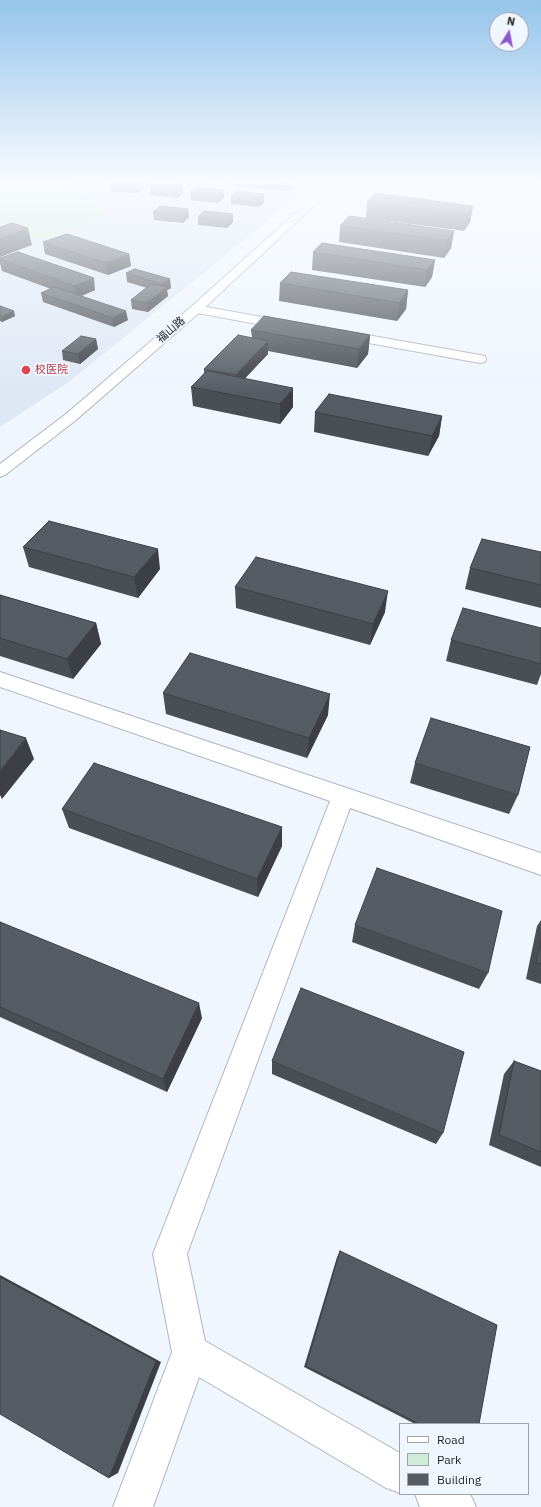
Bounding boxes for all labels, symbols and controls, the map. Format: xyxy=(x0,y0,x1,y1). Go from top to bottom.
north arrow xyxy=(489,12,529,52)
text: N xyxy=(506,14,516,29)
street label: 福山路 xyxy=(154,314,188,346)
place label: 校医院 xyxy=(35,363,68,377)
marker: 校医院 xyxy=(20,364,32,376)
legend xyxy=(399,1423,529,1495)
text: Road xyxy=(437,1432,465,1447)
text: Park xyxy=(437,1452,461,1467)
text: Building xyxy=(437,1472,481,1487)

